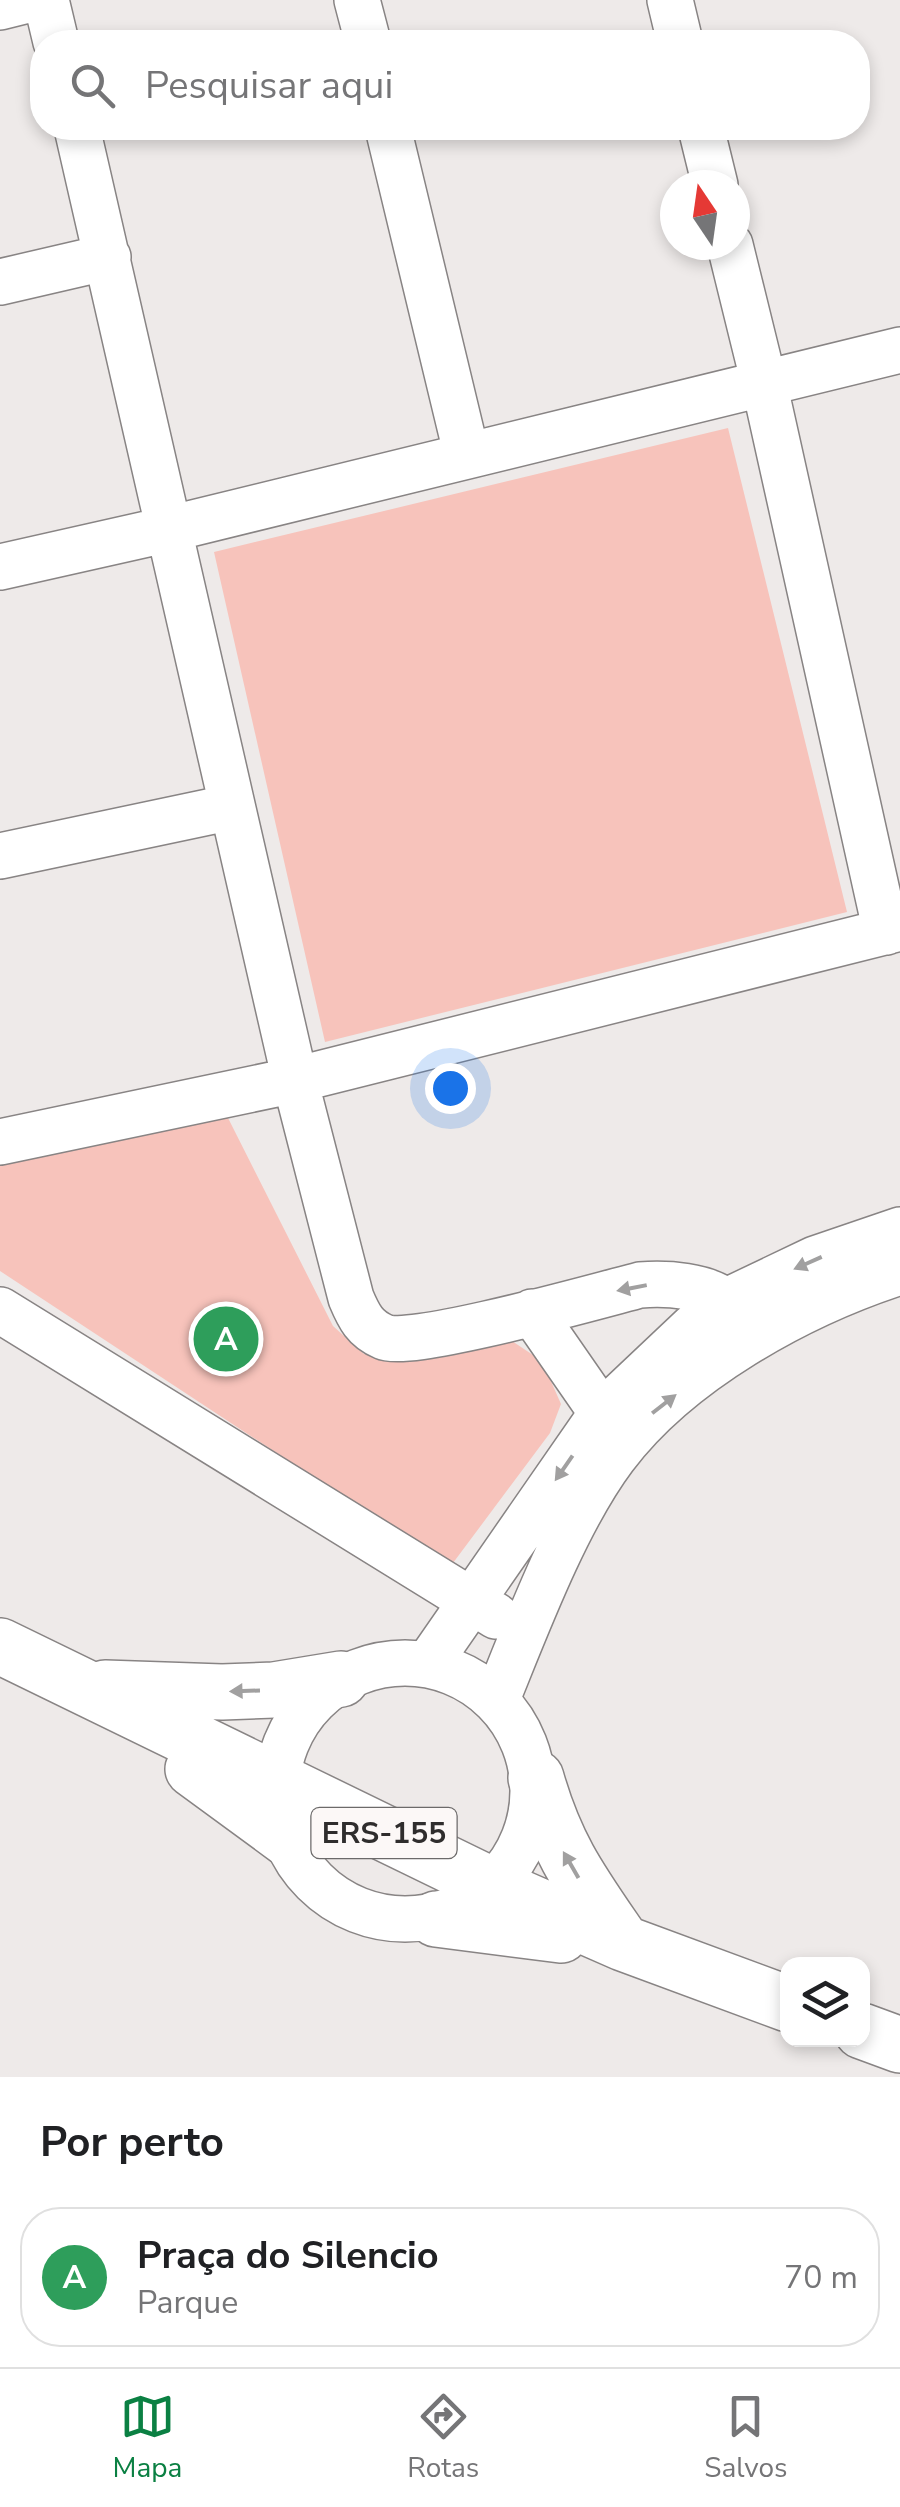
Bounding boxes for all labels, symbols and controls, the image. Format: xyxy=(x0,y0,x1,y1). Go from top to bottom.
search box xyxy=(30,30,870,140)
icon: search xyxy=(65,58,120,113)
text: Pesquisar aqui xyxy=(145,60,393,111)
north arrow xyxy=(660,170,750,260)
your location xyxy=(425,1063,476,1114)
one-way arrow xyxy=(793,1255,823,1271)
one-way arrow xyxy=(616,1280,647,1296)
pin: A xyxy=(194,1302,258,1376)
one-way arrow xyxy=(651,1394,677,1415)
one-way arrow xyxy=(555,1455,574,1482)
one-way arrow xyxy=(228,1684,260,1700)
road number: ERS-155 xyxy=(312,1808,456,1858)
one-way arrow xyxy=(562,1851,580,1879)
map controls xyxy=(780,1957,870,2047)
button: layers xyxy=(780,1957,870,2047)
text: Por perto xyxy=(40,2114,224,2171)
text: Praça do Silencio xyxy=(137,2230,439,2281)
text: A xyxy=(63,2256,86,2299)
text: 70 m xyxy=(784,2256,858,2299)
text: Parque xyxy=(137,2281,238,2324)
tab: Mapa xyxy=(112,2389,182,2487)
tab: Rotas xyxy=(407,2389,479,2487)
tab: Salvos xyxy=(704,2389,788,2487)

